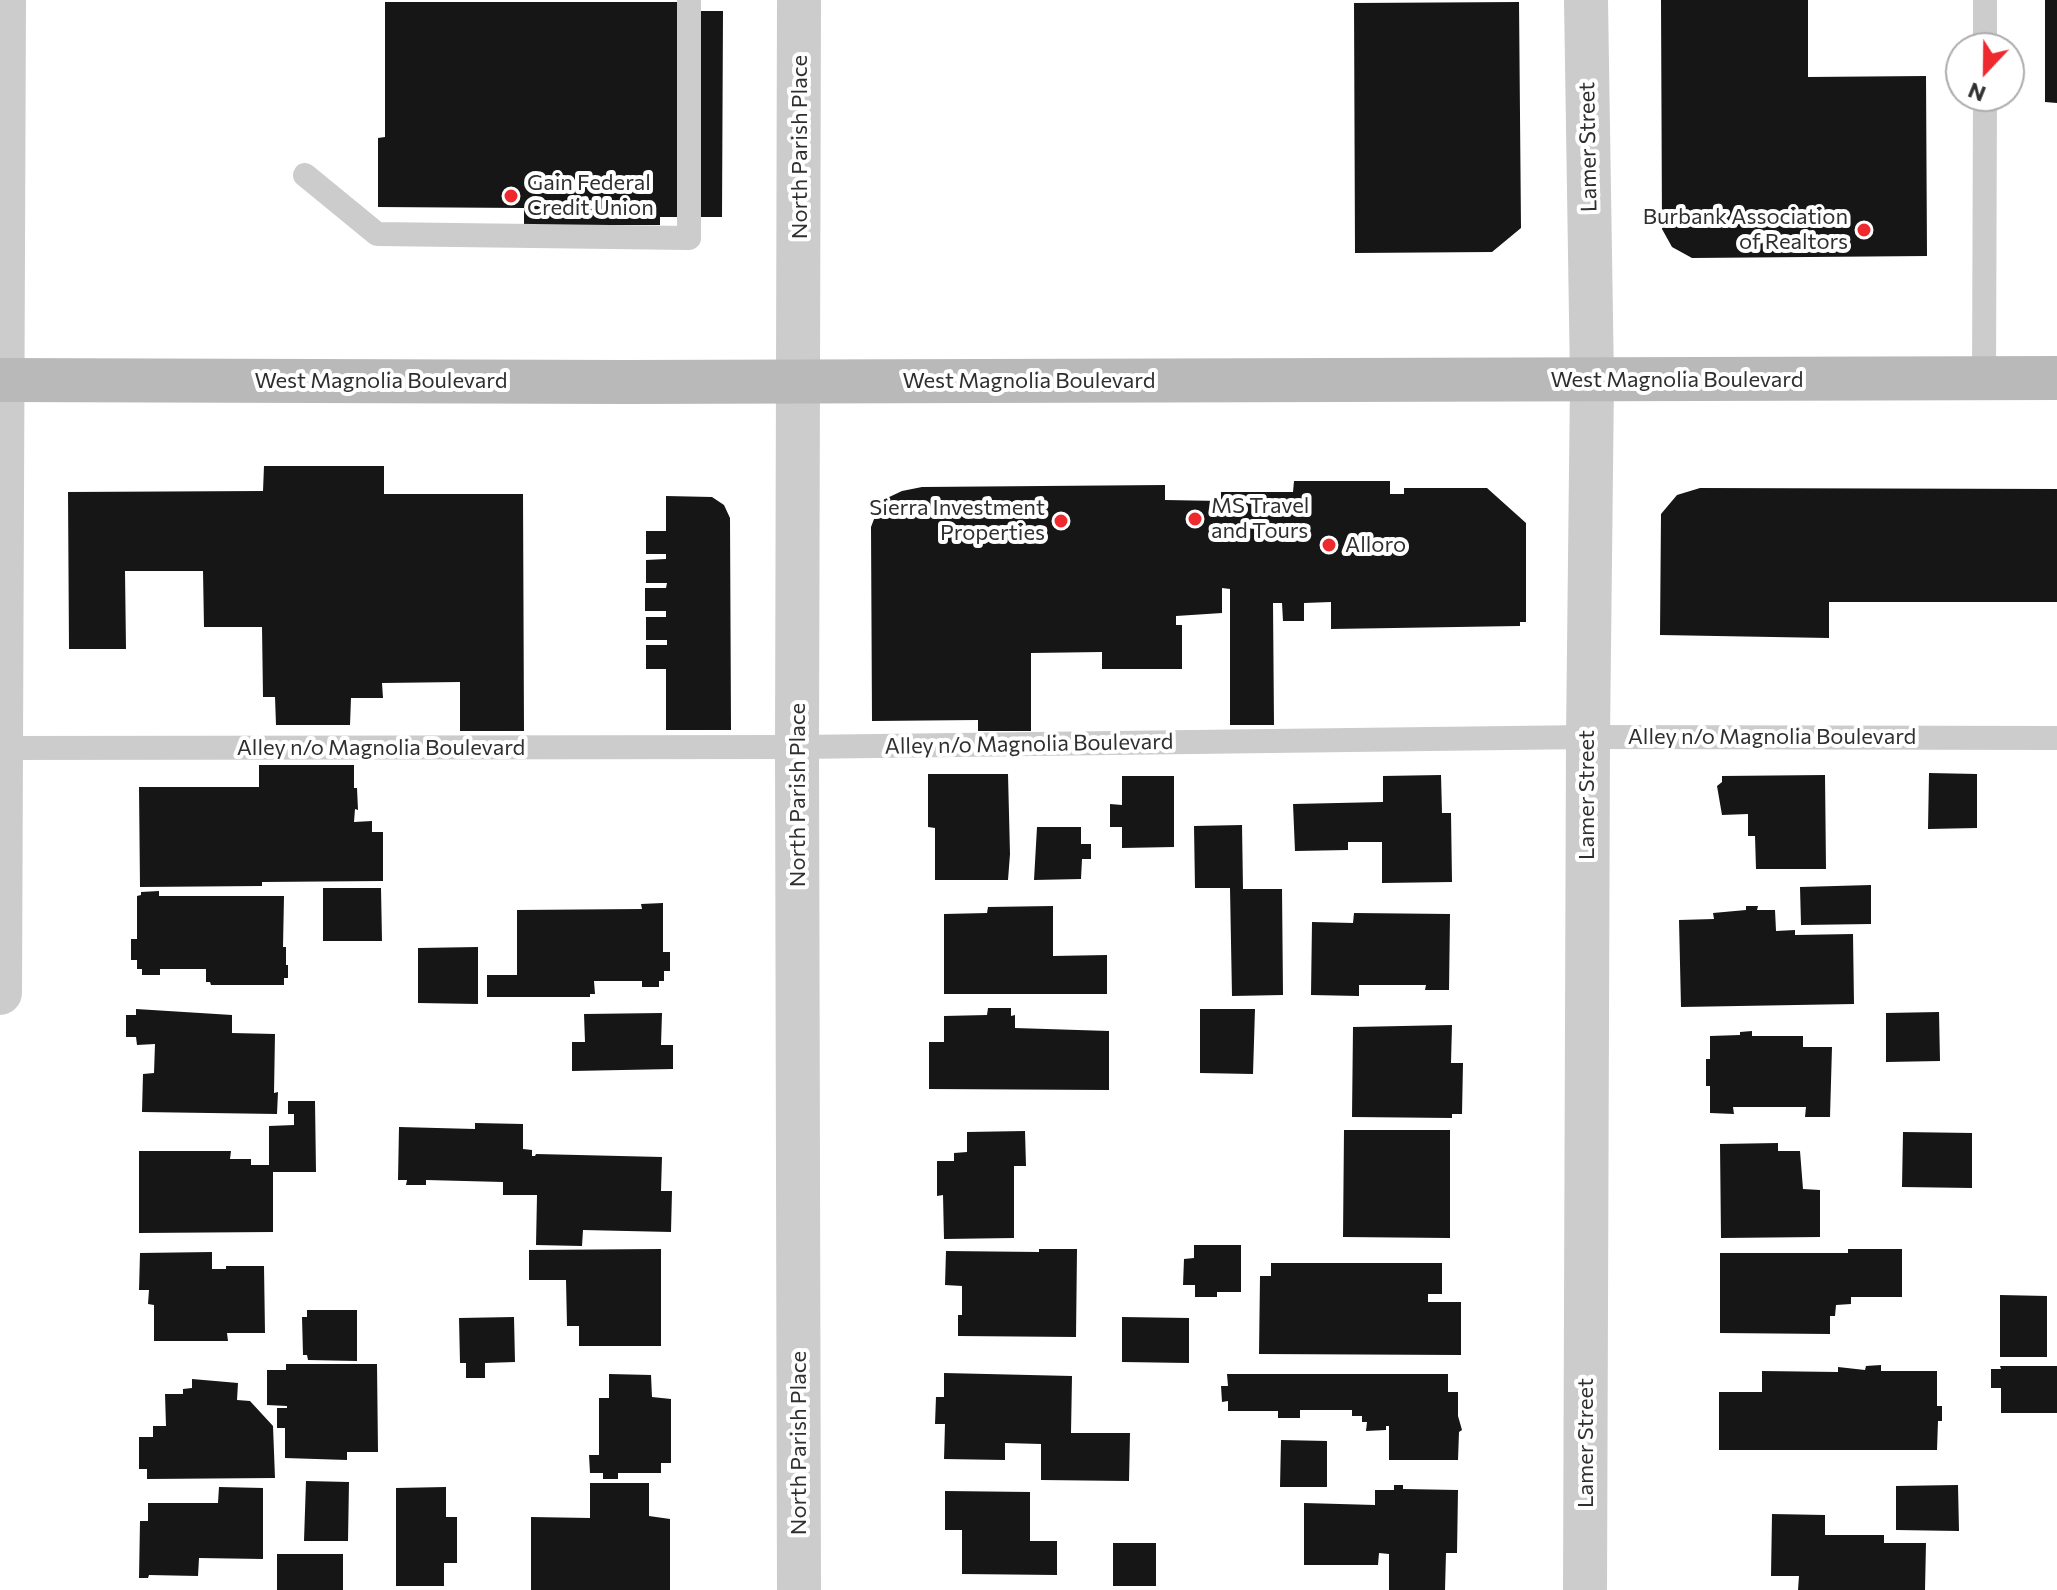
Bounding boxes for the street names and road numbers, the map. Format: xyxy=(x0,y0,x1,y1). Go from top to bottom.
street label: North Parish Place xyxy=(787,55,813,239)
street label: Lamer Street xyxy=(1574,82,1602,212)
street label: West Magnolia Boulevard xyxy=(1551,367,1803,393)
street label: West Magnolia Boulevard xyxy=(255,368,507,394)
street label: West Magnolia Boulevard xyxy=(903,368,1155,394)
street label: North Parish Place xyxy=(785,703,811,887)
street label: Alley n/o Magnolia Boulevard xyxy=(1628,724,1916,750)
street label: Alley n/o Magnolia Boulevard xyxy=(884,728,1174,760)
street label: Lamer Street xyxy=(1574,730,1600,860)
street label: Alley n/o Magnolia Boulevard xyxy=(237,735,525,761)
street label: North Parish Place xyxy=(786,1351,812,1535)
street label: Lamer Street xyxy=(1573,1378,1599,1508)

